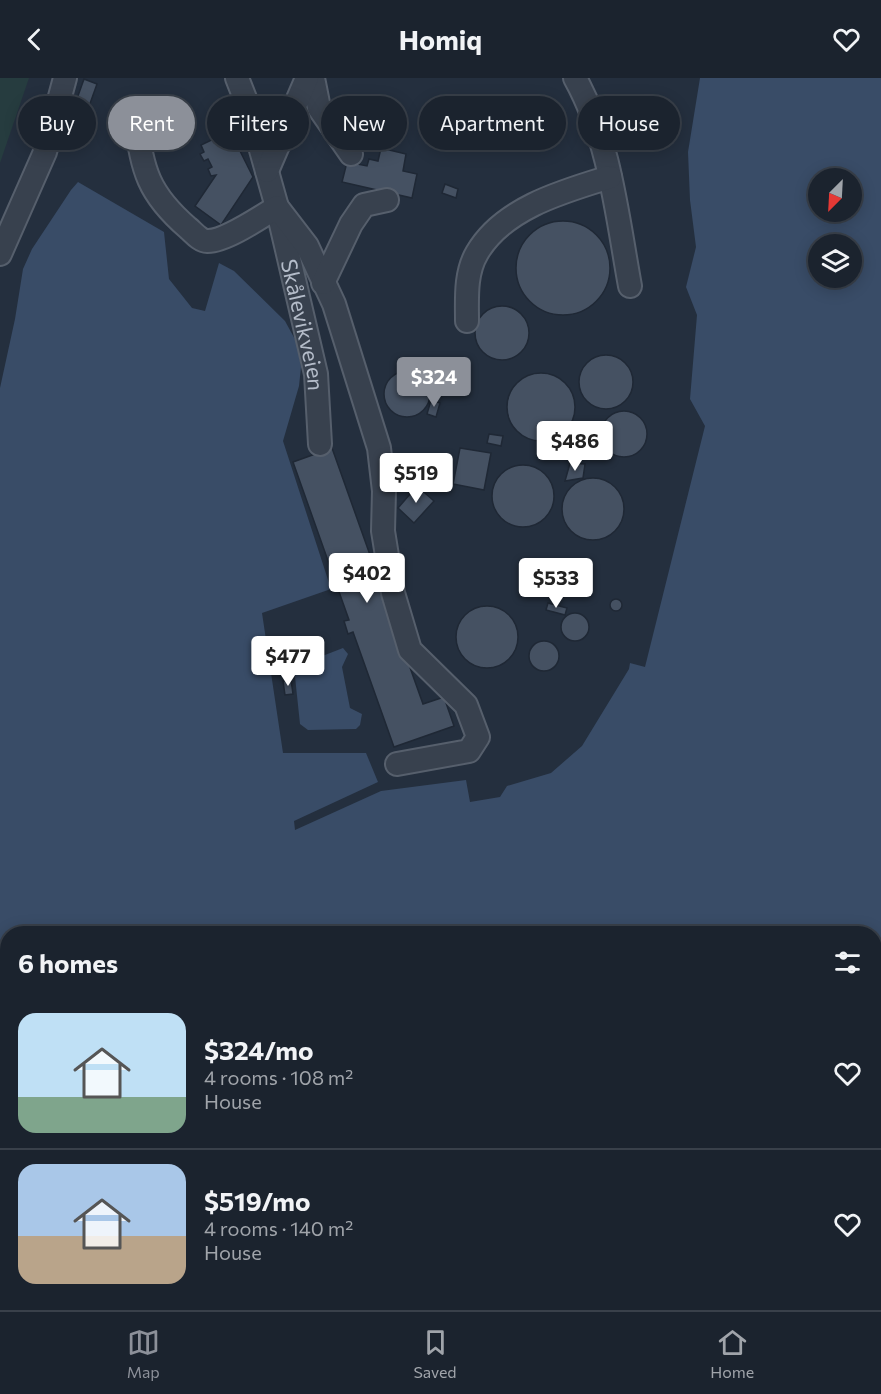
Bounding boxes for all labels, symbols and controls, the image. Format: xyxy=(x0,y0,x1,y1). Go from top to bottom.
icon: back xyxy=(18,23,51,56)
text: Homiq xyxy=(399,23,482,56)
icon: heart xyxy=(830,23,863,56)
chip: Buy xyxy=(18,96,96,150)
chip: Rent xyxy=(108,96,195,150)
chip: Filters xyxy=(207,96,309,150)
chip: New xyxy=(321,96,407,150)
chip: Apartment xyxy=(419,96,566,150)
chip: House xyxy=(578,96,680,150)
north arrow xyxy=(808,168,862,222)
map controls xyxy=(808,168,862,288)
button: layers xyxy=(808,234,862,288)
street label: Skålevikveien xyxy=(276,256,330,391)
pin: $324 xyxy=(398,357,470,408)
text: $324 xyxy=(411,364,457,388)
pin: $486 xyxy=(539,421,611,472)
text: $486 xyxy=(551,428,599,452)
pin: $519 xyxy=(380,453,452,504)
text: $519 xyxy=(394,460,438,484)
pin: $402 xyxy=(331,553,403,604)
pin: $533 xyxy=(520,558,592,609)
text: $402 xyxy=(343,560,391,584)
text: $533 xyxy=(533,565,579,589)
pin: $477 xyxy=(252,636,324,687)
text: $477 xyxy=(265,643,311,667)
icon: filters xyxy=(831,946,864,979)
text: 6 homes xyxy=(18,947,118,978)
text: $324/mo xyxy=(204,1034,313,1065)
icon: home xyxy=(66,1037,138,1109)
icon: heart xyxy=(831,1057,864,1090)
text: 4 rooms · 108 m² xyxy=(204,1065,353,1089)
text: House xyxy=(204,1089,262,1113)
text: $519/mo xyxy=(204,1185,311,1216)
icon: home xyxy=(66,1188,138,1260)
icon: heart xyxy=(831,1208,864,1241)
text: 4 rooms · 140 m² xyxy=(204,1216,353,1240)
text: House xyxy=(204,1240,262,1264)
tab: Map xyxy=(127,1326,160,1381)
tab: Saved xyxy=(413,1326,457,1381)
tab: Home xyxy=(710,1326,754,1381)

